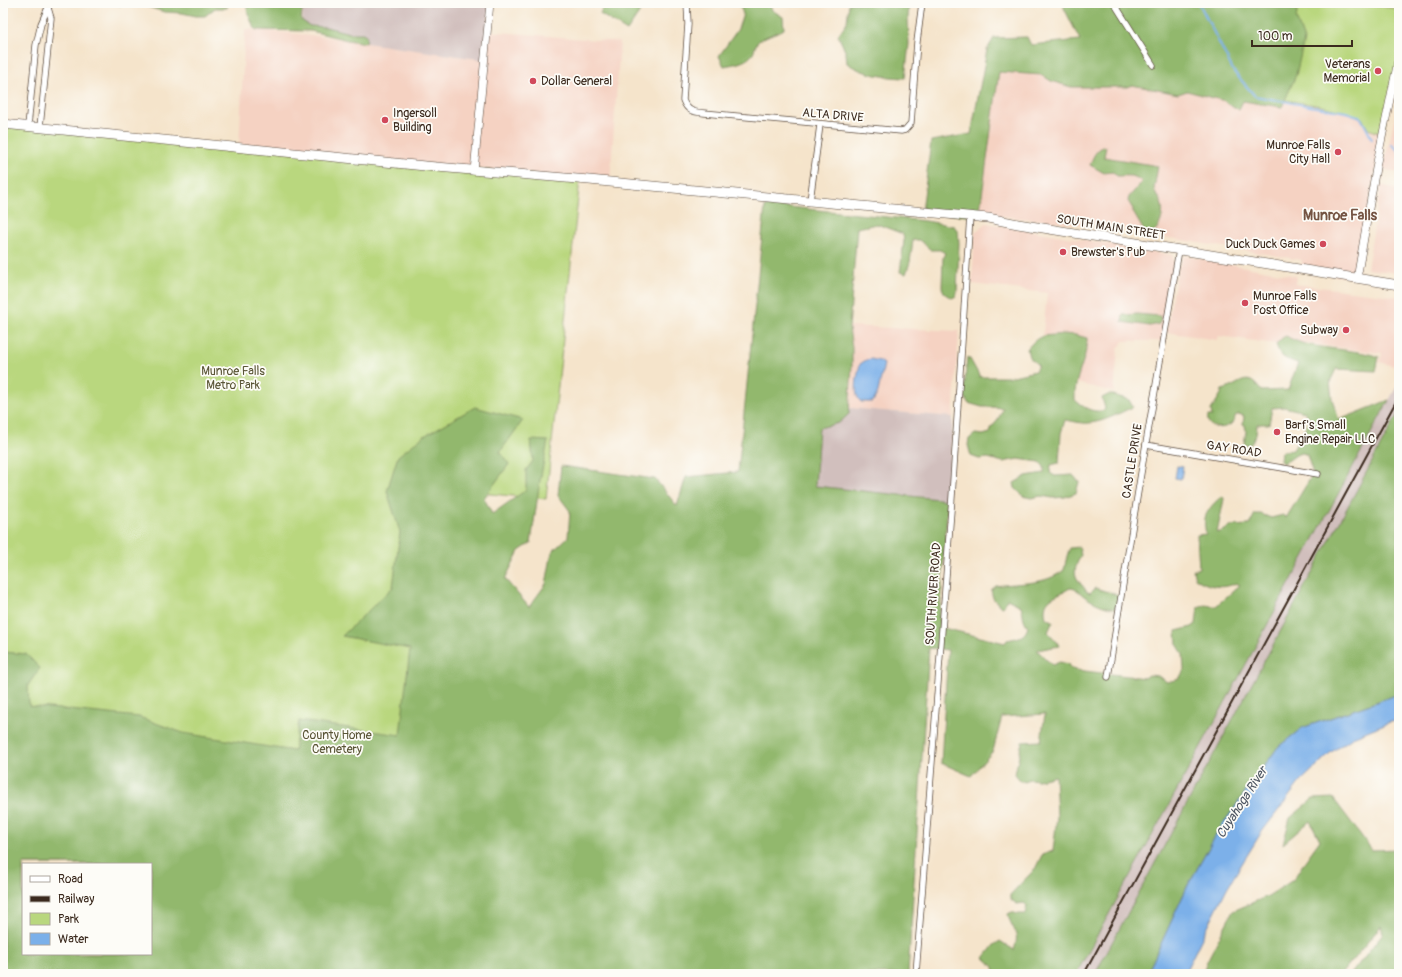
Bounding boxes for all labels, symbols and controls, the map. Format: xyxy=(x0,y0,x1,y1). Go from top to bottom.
scale bar xyxy=(1252,22,1352,48)
text: 100 m xyxy=(1258,29,1293,44)
place label: Veterans Memorial xyxy=(1324,57,1371,86)
marker: Veterans Memorial xyxy=(1373,66,1383,76)
place label: Dollar General xyxy=(541,74,612,89)
marker: Dollar General xyxy=(528,76,538,86)
street label: ALTA DRIVE xyxy=(802,105,864,126)
place label: Ingersoll Building xyxy=(393,106,437,135)
marker: Ingersoll Building xyxy=(380,115,390,125)
place label: Munroe Falls City Hall xyxy=(1266,138,1331,167)
marker: Munroe Falls City Hall xyxy=(1333,147,1343,157)
district label: Munroe Falls xyxy=(1303,207,1378,224)
street label: SOUTH MAIN STREET xyxy=(1056,212,1167,244)
place label: Duck Duck Games xyxy=(1225,237,1316,252)
marker: Duck Duck Games xyxy=(1318,239,1328,249)
place label: Brewster's Pub xyxy=(1071,245,1145,260)
marker: Brewster's Pub xyxy=(1058,247,1068,257)
place label: Munroe Falls Post Office xyxy=(1253,289,1317,318)
marker: Munroe Falls Post Office xyxy=(1240,298,1250,308)
place label: Subway xyxy=(1300,323,1338,338)
marker: Subway xyxy=(1341,325,1351,335)
park label: Munroe Falls Metro Park xyxy=(201,364,265,393)
place label: Barf's Small Engine Repair LLC xyxy=(1285,418,1375,447)
street label: CASTLE DRIVE xyxy=(1119,422,1146,500)
marker: Barf's Small Engine Repair LLC xyxy=(1272,427,1282,437)
street label: GAY ROAD xyxy=(1205,438,1263,461)
street label: SOUTH RIVER ROAD xyxy=(922,542,945,646)
park label: County Home Cemetery xyxy=(302,728,372,757)
water label: Cuyahoga River xyxy=(1213,762,1272,841)
legend xyxy=(22,863,152,955)
text: Road xyxy=(58,872,83,887)
text: Railway xyxy=(58,892,94,907)
text: Park xyxy=(58,912,79,927)
text: Water xyxy=(58,932,89,947)

